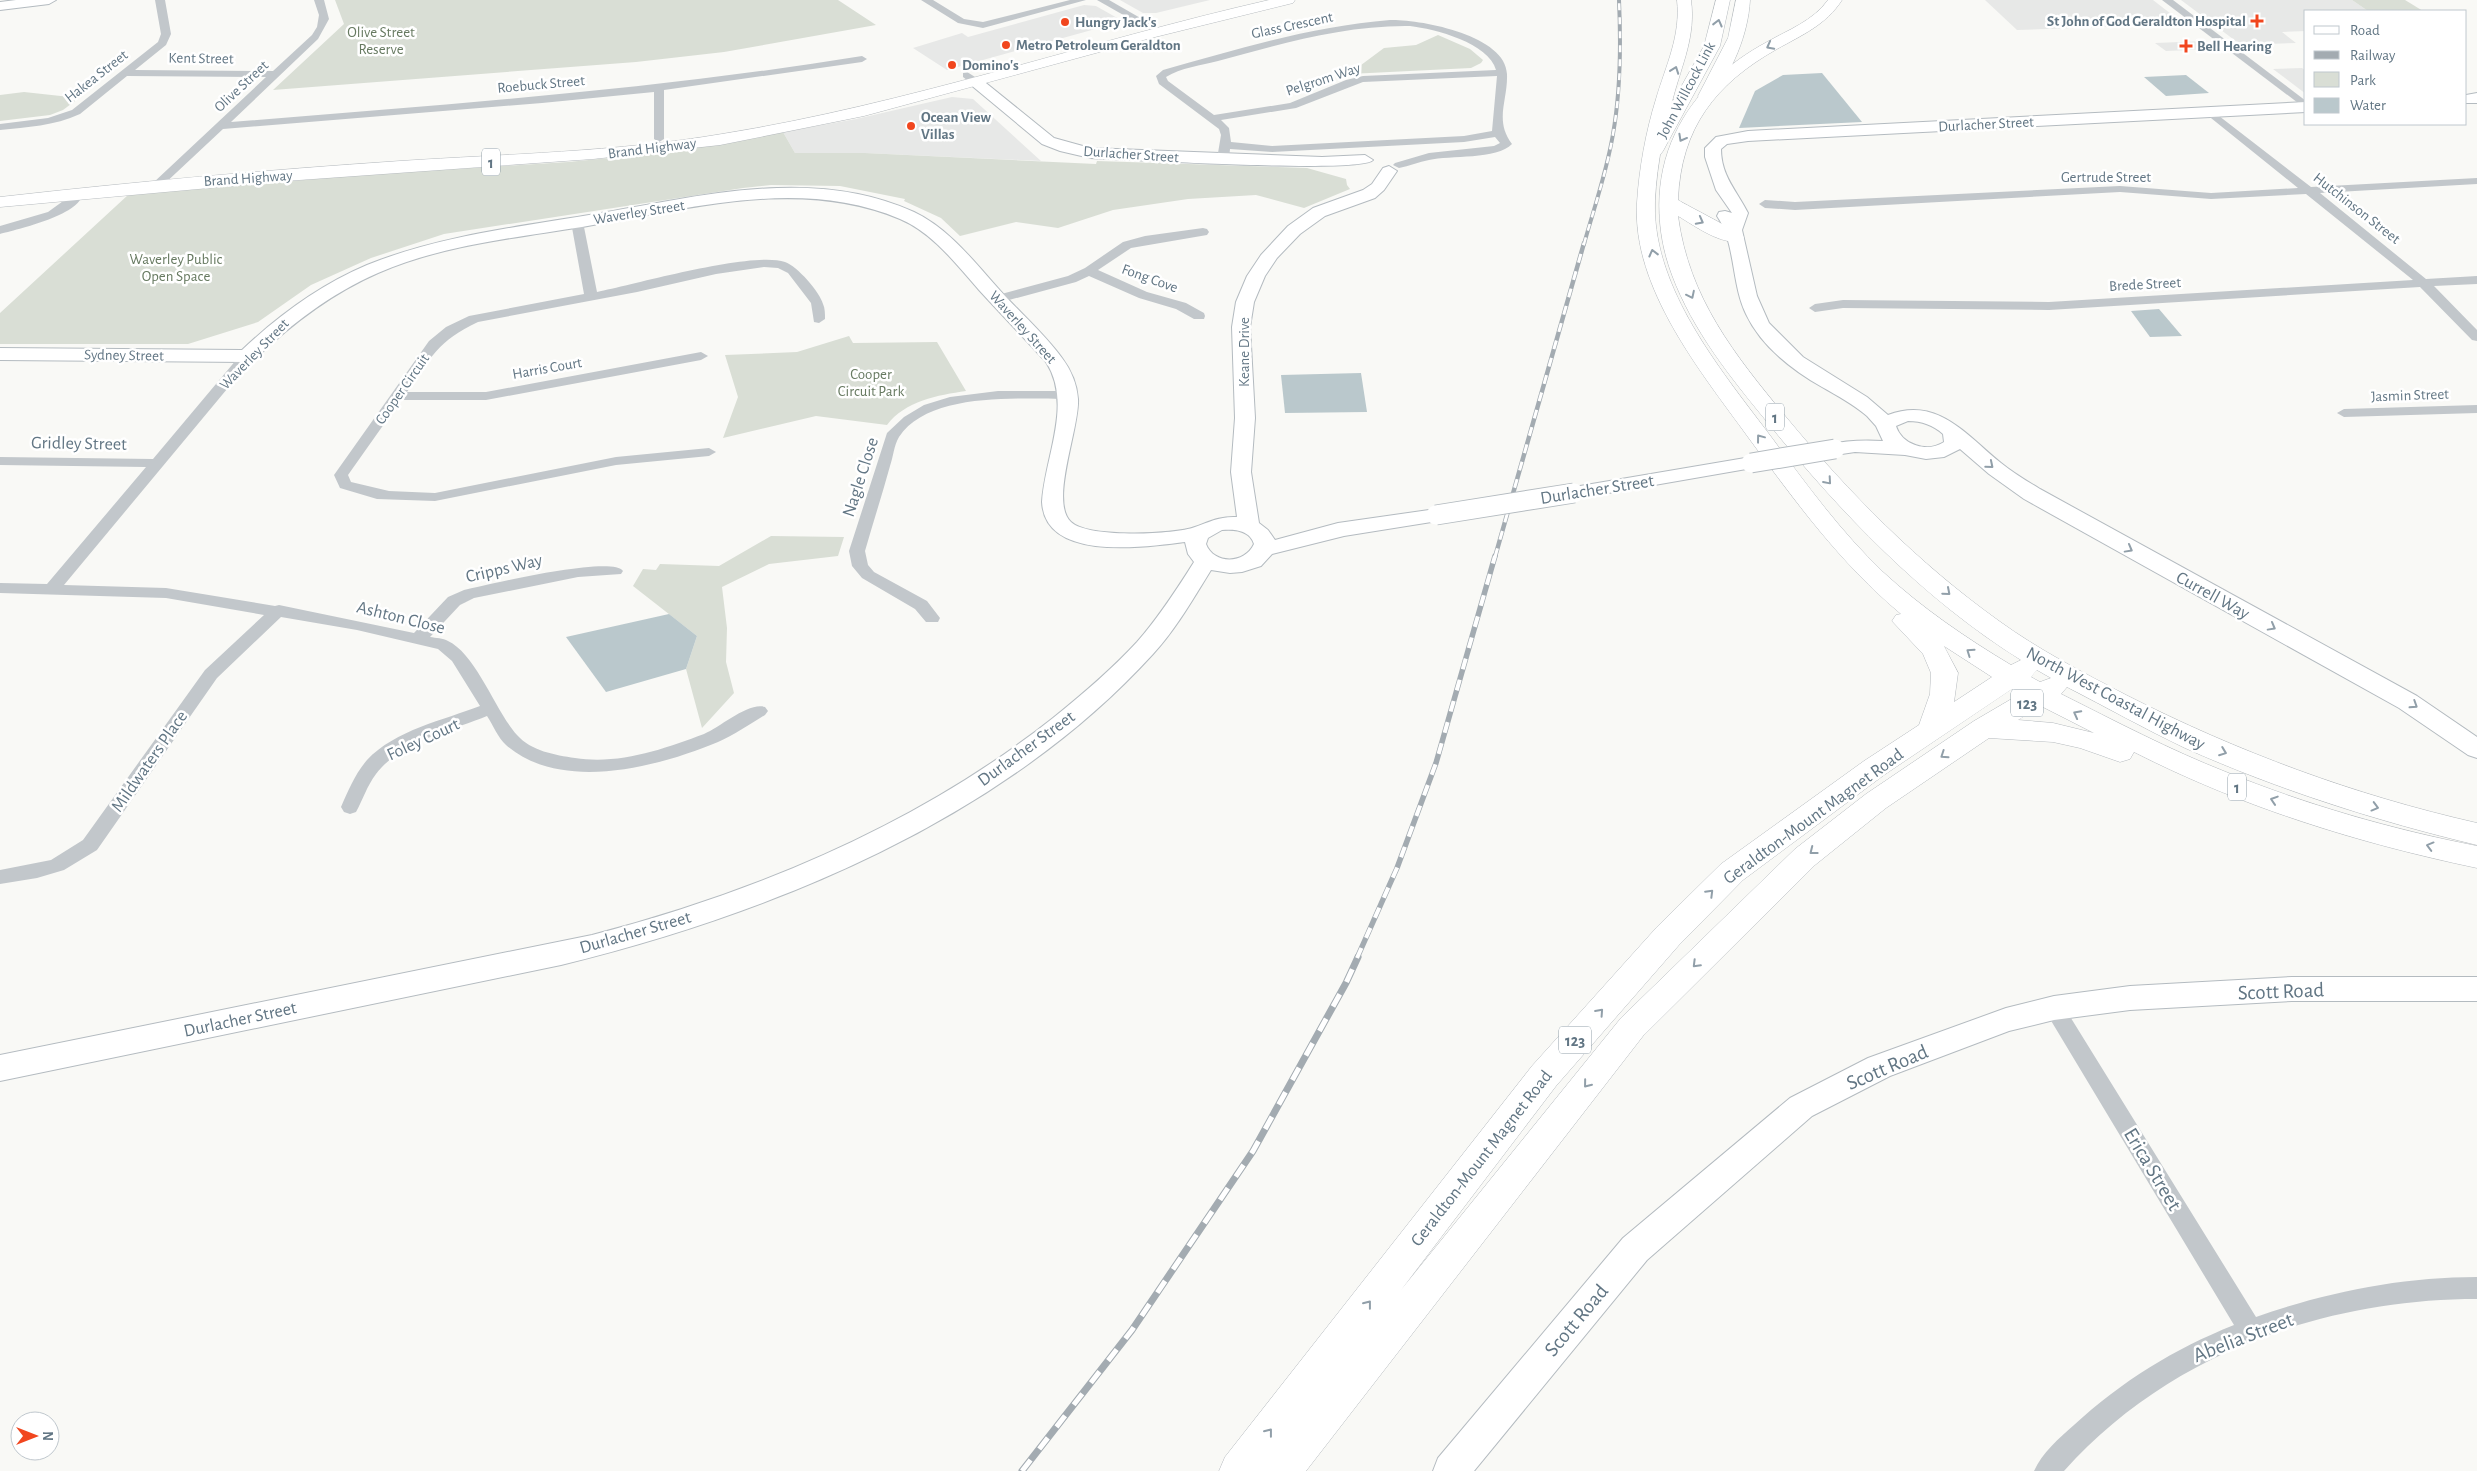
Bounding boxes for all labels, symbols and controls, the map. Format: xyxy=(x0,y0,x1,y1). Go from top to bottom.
street label: Glass Crescent xyxy=(1250,9,1334,41)
legend xyxy=(2304,10,2467,125)
place label: St John of God Geraldton Hospital xyxy=(2047,14,2246,29)
marker: St John of God Geraldton Hospital xyxy=(2250,14,2264,28)
place label: Hungry Jack's xyxy=(1075,15,1157,30)
marker: Hungry Jack's xyxy=(1059,16,1071,28)
one-way arrow xyxy=(1712,18,1723,27)
text: Road xyxy=(2350,23,2380,38)
park label: Olive Street Reserve xyxy=(347,25,415,57)
place label: Metro Petroleum Geraldton xyxy=(1016,38,1181,53)
marker: Metro Petroleum Geraldton xyxy=(1000,39,1012,51)
street label: John Willcock Link xyxy=(1655,39,1718,141)
marker: Bell Hearing xyxy=(2179,39,2193,53)
place label: Bell Hearing xyxy=(2197,39,2272,54)
one-way arrow xyxy=(1767,40,1776,50)
street label: Hakea Street xyxy=(62,47,131,105)
text: Railway xyxy=(2350,48,2396,63)
street label: Kent Street xyxy=(168,50,234,67)
street label: Olive Street xyxy=(211,58,271,115)
place label: Domino's xyxy=(962,58,1019,73)
marker: Domino's xyxy=(946,59,958,71)
street label: Pelgrom Way xyxy=(1284,60,1363,99)
one-way arrow xyxy=(1669,66,1679,75)
street label: Roebuck Street xyxy=(497,73,586,96)
text: Park xyxy=(2350,73,2376,88)
text: Water xyxy=(2350,98,2386,113)
place label: Ocean View Villas xyxy=(921,110,992,142)
street label: Durlacher Street xyxy=(1938,114,2034,134)
marker: Ocean View Villas xyxy=(905,120,917,132)
one-way arrow xyxy=(1678,133,1688,142)
street label: Brand Highway xyxy=(607,136,698,161)
street label: Durlacher Street xyxy=(1083,144,1179,165)
road number: 1 xyxy=(482,148,500,176)
street label: Brand Highway xyxy=(203,168,294,189)
street label: Gertrude Street xyxy=(2061,170,2151,185)
street label: Hutchinson Street xyxy=(2310,170,2403,247)
street label: Waverley Street xyxy=(592,198,686,227)
one-way arrow xyxy=(1695,215,1704,225)
one-way arrow xyxy=(1648,248,1659,257)
park label: Waverley Public Open Space xyxy=(130,252,223,284)
street label: Fong Cove xyxy=(1120,261,1180,296)
street label: Brede Street xyxy=(2109,275,2182,294)
street label: Waverley Street xyxy=(986,288,1059,367)
one-way arrow xyxy=(1685,289,1695,298)
street label: Waverley Street xyxy=(217,316,292,393)
street label: Keane Drive xyxy=(1237,317,1252,387)
street label: Sydney Street xyxy=(84,347,164,364)
street label: Cooper Circuit xyxy=(373,351,432,427)
street label: Harris Court xyxy=(511,355,583,382)
park label: Cooper Circuit Park xyxy=(838,367,904,399)
street label: Jasmin Street xyxy=(2371,387,2449,404)
road number: 1 xyxy=(1766,404,1784,431)
street label: Gridley Street xyxy=(31,434,127,454)
street label: Nagle Close xyxy=(840,435,882,519)
one-way arrow xyxy=(1757,435,1765,444)
one-way arrow xyxy=(1985,460,1994,469)
street label: Durlacher Street xyxy=(1539,472,1656,508)
one-way arrow xyxy=(1823,475,1831,484)
one-way arrow xyxy=(2124,543,2133,553)
street label: Cripps Way xyxy=(464,551,545,587)
street label: Currell Way xyxy=(2173,568,2252,623)
one-way arrow xyxy=(1941,587,1950,596)
street label: Ashton Close xyxy=(355,598,447,638)
one-way arrow xyxy=(2267,621,2276,631)
street label: North West Coastal Highway xyxy=(2023,644,2208,754)
one-way arrow xyxy=(1966,649,1976,658)
road number: 123 xyxy=(2011,690,2043,716)
one-way arrow xyxy=(2409,699,2418,709)
street label: Mildwaters Place xyxy=(108,708,191,815)
street label: Durlacher Street xyxy=(975,708,1079,790)
one-way arrow xyxy=(2073,710,2082,720)
street label: Foley Court xyxy=(384,715,463,765)
street label: Geraldton-Mount Magnet Road xyxy=(1720,746,1907,888)
one-way arrow xyxy=(2218,746,2226,756)
one-way arrow xyxy=(1940,749,1950,758)
road number: 1 xyxy=(2228,774,2246,800)
one-way arrow xyxy=(2270,796,2278,806)
one-way arrow xyxy=(2371,801,2379,811)
one-way arrow xyxy=(2426,841,2434,851)
one-way arrow xyxy=(1809,845,1818,854)
one-way arrow xyxy=(1705,890,1714,899)
street label: Durlacher Street xyxy=(578,908,693,957)
one-way arrow xyxy=(1693,958,1702,967)
street label: Scott Road xyxy=(2237,979,2325,1004)
street label: Durlacher Street xyxy=(182,999,299,1041)
one-way arrow xyxy=(1594,1009,1603,1018)
road number: 123 xyxy=(1559,1026,1591,1054)
street label: Scott Road xyxy=(1843,1041,1931,1094)
street label: Geraldton-Mount Magnet Road xyxy=(1408,1067,1556,1250)
one-way arrow xyxy=(1584,1078,1592,1087)
street label: Erica Street xyxy=(2120,1124,2185,1214)
street label: Scott Road xyxy=(1541,1280,1612,1360)
one-way arrow xyxy=(1362,1300,1371,1309)
street label: Abelia Street xyxy=(2190,1309,2296,1366)
north arrow xyxy=(10,1411,60,1461)
one-way arrow xyxy=(1263,1429,1271,1438)
text: N xyxy=(40,1431,54,1441)

